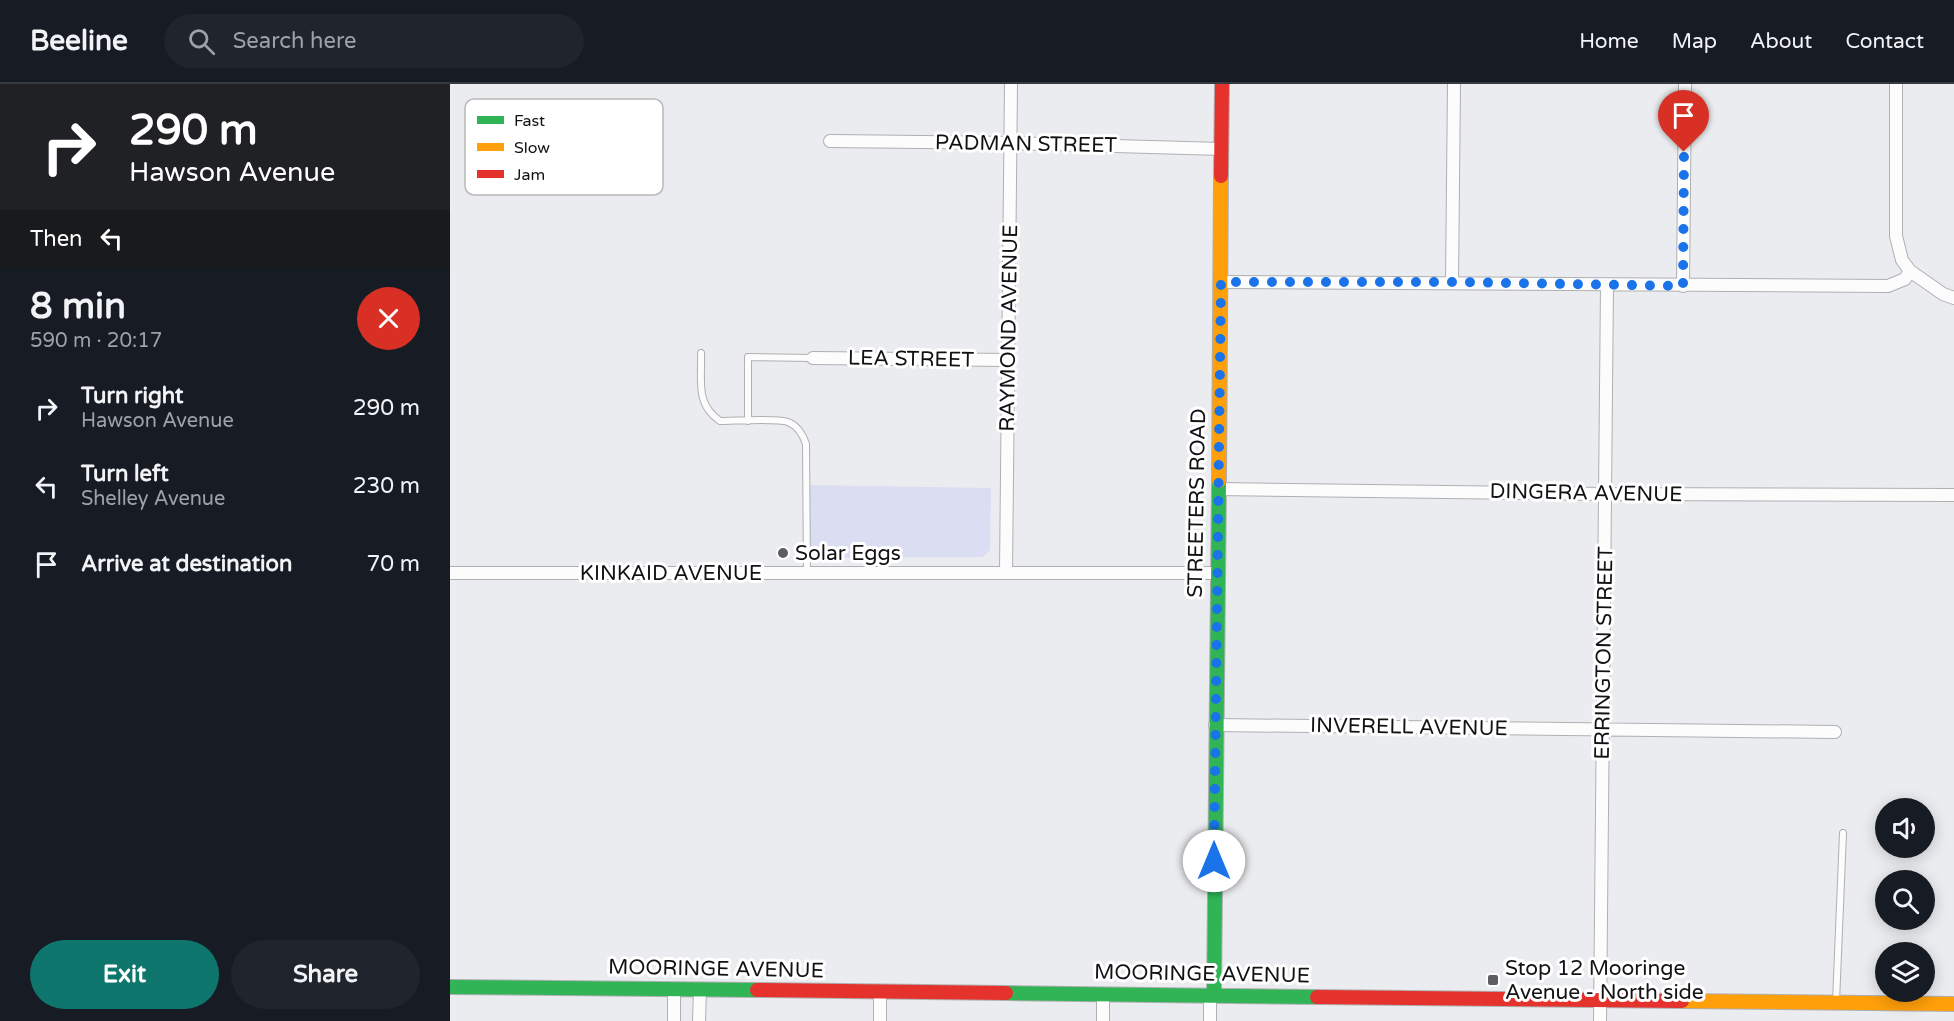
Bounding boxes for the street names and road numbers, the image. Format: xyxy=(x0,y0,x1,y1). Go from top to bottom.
street label: PADMAN STREET xyxy=(935,130,1118,158)
street label: RAYMOND AVENUE xyxy=(995,224,1023,432)
street label: LEA STREET xyxy=(848,345,974,373)
street label: STREETERS ROAD xyxy=(1183,408,1211,598)
street label: DINGERA AVENUE xyxy=(1489,479,1683,507)
street label: ERRINGTON STREET xyxy=(1590,546,1618,760)
street label: KINKAID AVENUE xyxy=(580,561,762,586)
street label: INVERELL AVENUE xyxy=(1310,713,1508,741)
street label: MOORINGE AVENUE xyxy=(608,955,824,983)
street label: MOORINGE AVENUE xyxy=(1094,960,1310,988)

